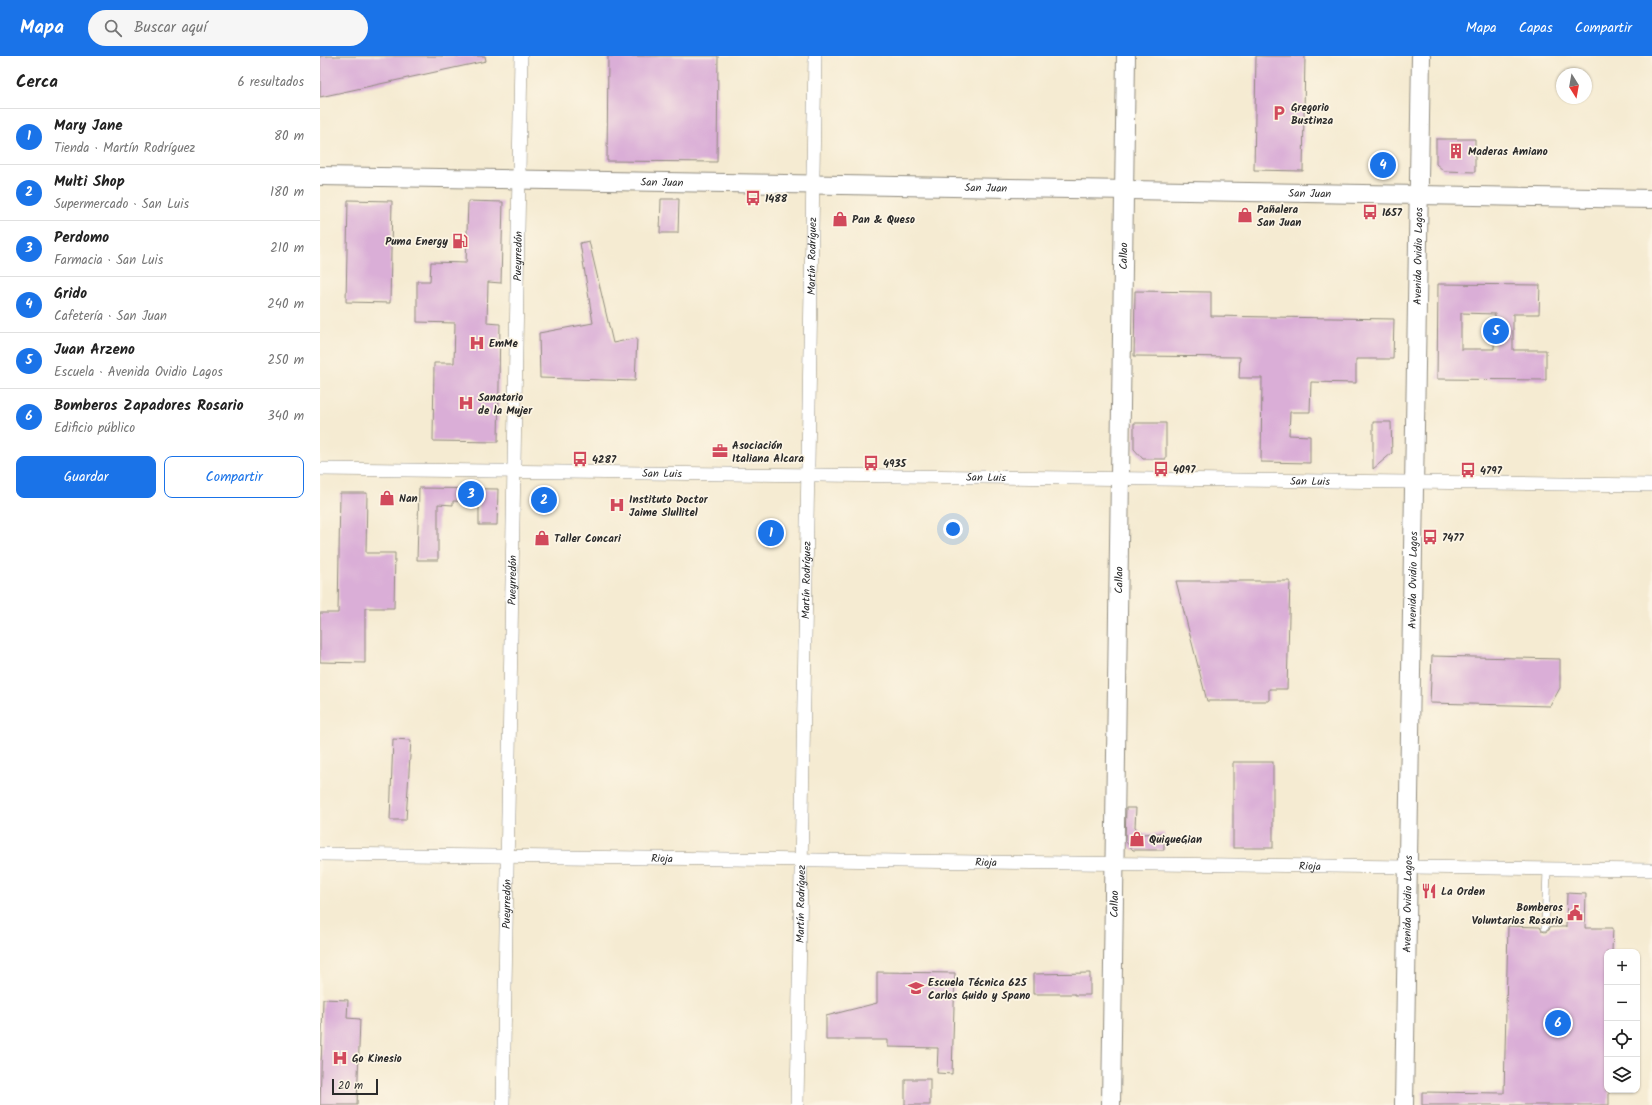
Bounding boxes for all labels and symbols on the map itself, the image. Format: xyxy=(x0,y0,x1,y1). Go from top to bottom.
north arrow xyxy=(1556,68,1592,104)
place label: Gregorio Bustinza xyxy=(1291,99,1334,130)
parking icon: Gregorio Bustinza xyxy=(1270,104,1288,122)
building icon: Maderas Amiano xyxy=(1447,142,1465,160)
place label: Maderas Amiano xyxy=(1468,143,1548,161)
pin: 4 xyxy=(1370,150,1396,180)
street label: San Juan xyxy=(640,174,684,192)
street label: San Juan xyxy=(964,179,1008,198)
street label: San Juan xyxy=(1288,185,1332,203)
bus stop icon: 1488 xyxy=(744,189,762,207)
place label: 1488 xyxy=(765,190,788,208)
place label: Pañalera San Juan xyxy=(1257,201,1301,232)
bus stop icon: 1657 xyxy=(1361,203,1379,221)
place label: 1657 xyxy=(1382,204,1403,222)
shop icon: Pañalera San Juan xyxy=(1236,206,1254,224)
street label: Avenida Ovidio Lagos xyxy=(1409,207,1429,305)
shop icon: Pan & Queso xyxy=(831,210,849,228)
place label: Pan & Queso xyxy=(852,211,915,229)
street label: Martín Rodríguez xyxy=(803,217,822,295)
street label: Pueyrredón xyxy=(509,231,528,281)
fuel station icon: Puma Energy xyxy=(451,232,469,250)
place label: Puma Energy xyxy=(385,233,448,251)
street label: Callao xyxy=(1115,242,1133,270)
pin: 5 xyxy=(1483,316,1509,346)
hospital icon: EmMe xyxy=(468,334,486,352)
place label: EmMe xyxy=(489,335,518,353)
place label: Sanatorio de la Mujer xyxy=(478,389,533,420)
hospital icon: Sanatorio de la Mujer xyxy=(457,394,475,412)
place label: Asociación Italiana Alcara xyxy=(732,437,804,468)
office icon: Asociación Italiana Alcara xyxy=(711,442,729,460)
bus stop icon: 4287 xyxy=(571,450,589,468)
place label: 4287 xyxy=(592,451,617,469)
bus stop icon: 4935 xyxy=(862,454,880,472)
place label: 4935 xyxy=(883,455,908,473)
bus stop icon: 4097 xyxy=(1152,460,1170,478)
place label: 4097 xyxy=(1173,461,1196,479)
bus stop icon: 4797 xyxy=(1459,461,1477,479)
place label: 4797 xyxy=(1480,462,1503,480)
street label: San Luis xyxy=(642,465,682,483)
street label: San Luis xyxy=(966,469,1006,487)
street label: San Luis xyxy=(1290,473,1330,491)
pin: 3 xyxy=(458,479,484,509)
pin: 2 xyxy=(531,485,557,515)
shop icon: Nan xyxy=(378,489,396,507)
place label: Nan xyxy=(399,490,418,508)
place label: Instituto Doctor Jaime Slullitel xyxy=(629,491,709,522)
hospital icon: Instituto Doctor Jaime Slullitel xyxy=(608,496,626,514)
pin: 1 xyxy=(758,518,784,548)
your location xyxy=(943,519,963,539)
bus stop icon: 7477 xyxy=(1421,528,1439,546)
shop icon: Taller Concari xyxy=(533,529,551,547)
place label: 7477 xyxy=(1442,529,1464,547)
place label: Taller Concari xyxy=(554,530,622,548)
street label: Avenida Ovidio Lagos xyxy=(1404,531,1423,629)
street label: Martín Rodríguez xyxy=(797,541,817,619)
street label: Pueyrredón xyxy=(504,555,522,605)
street label: Callao xyxy=(1110,566,1129,594)
shop icon: QuiqueGian xyxy=(1128,830,1146,848)
place label: QuiqueGian xyxy=(1149,831,1202,849)
street label: Rioja xyxy=(651,850,673,868)
street label: Rioja xyxy=(975,854,997,872)
street label: Avenida Ovidio Lagos xyxy=(1398,855,1418,953)
street label: Rioja xyxy=(1299,858,1321,876)
street label: Martín Rodríguez xyxy=(792,865,811,943)
street label: Pueyrredón xyxy=(498,879,517,929)
restaurant icon: La Orden xyxy=(1420,882,1438,900)
place label: La Orden xyxy=(1441,883,1485,901)
street label: Callao xyxy=(1106,890,1124,918)
place label: Bomberos Voluntarios Rosario xyxy=(1472,899,1564,930)
public building icon: Bomberos Voluntarios Rosario xyxy=(1566,904,1584,922)
place label: Escuela Técnica 625 Carlos Guido y Spano xyxy=(928,974,1030,1005)
school or university icon: Escuela Técnica 625 Carlos Guido y Spano xyxy=(907,979,925,997)
pin: 6 xyxy=(1545,1008,1571,1038)
hospital icon: Go Kinesio xyxy=(331,1049,349,1067)
place label: Go Kinesio xyxy=(352,1050,402,1068)
scale bar xyxy=(332,1077,378,1096)

